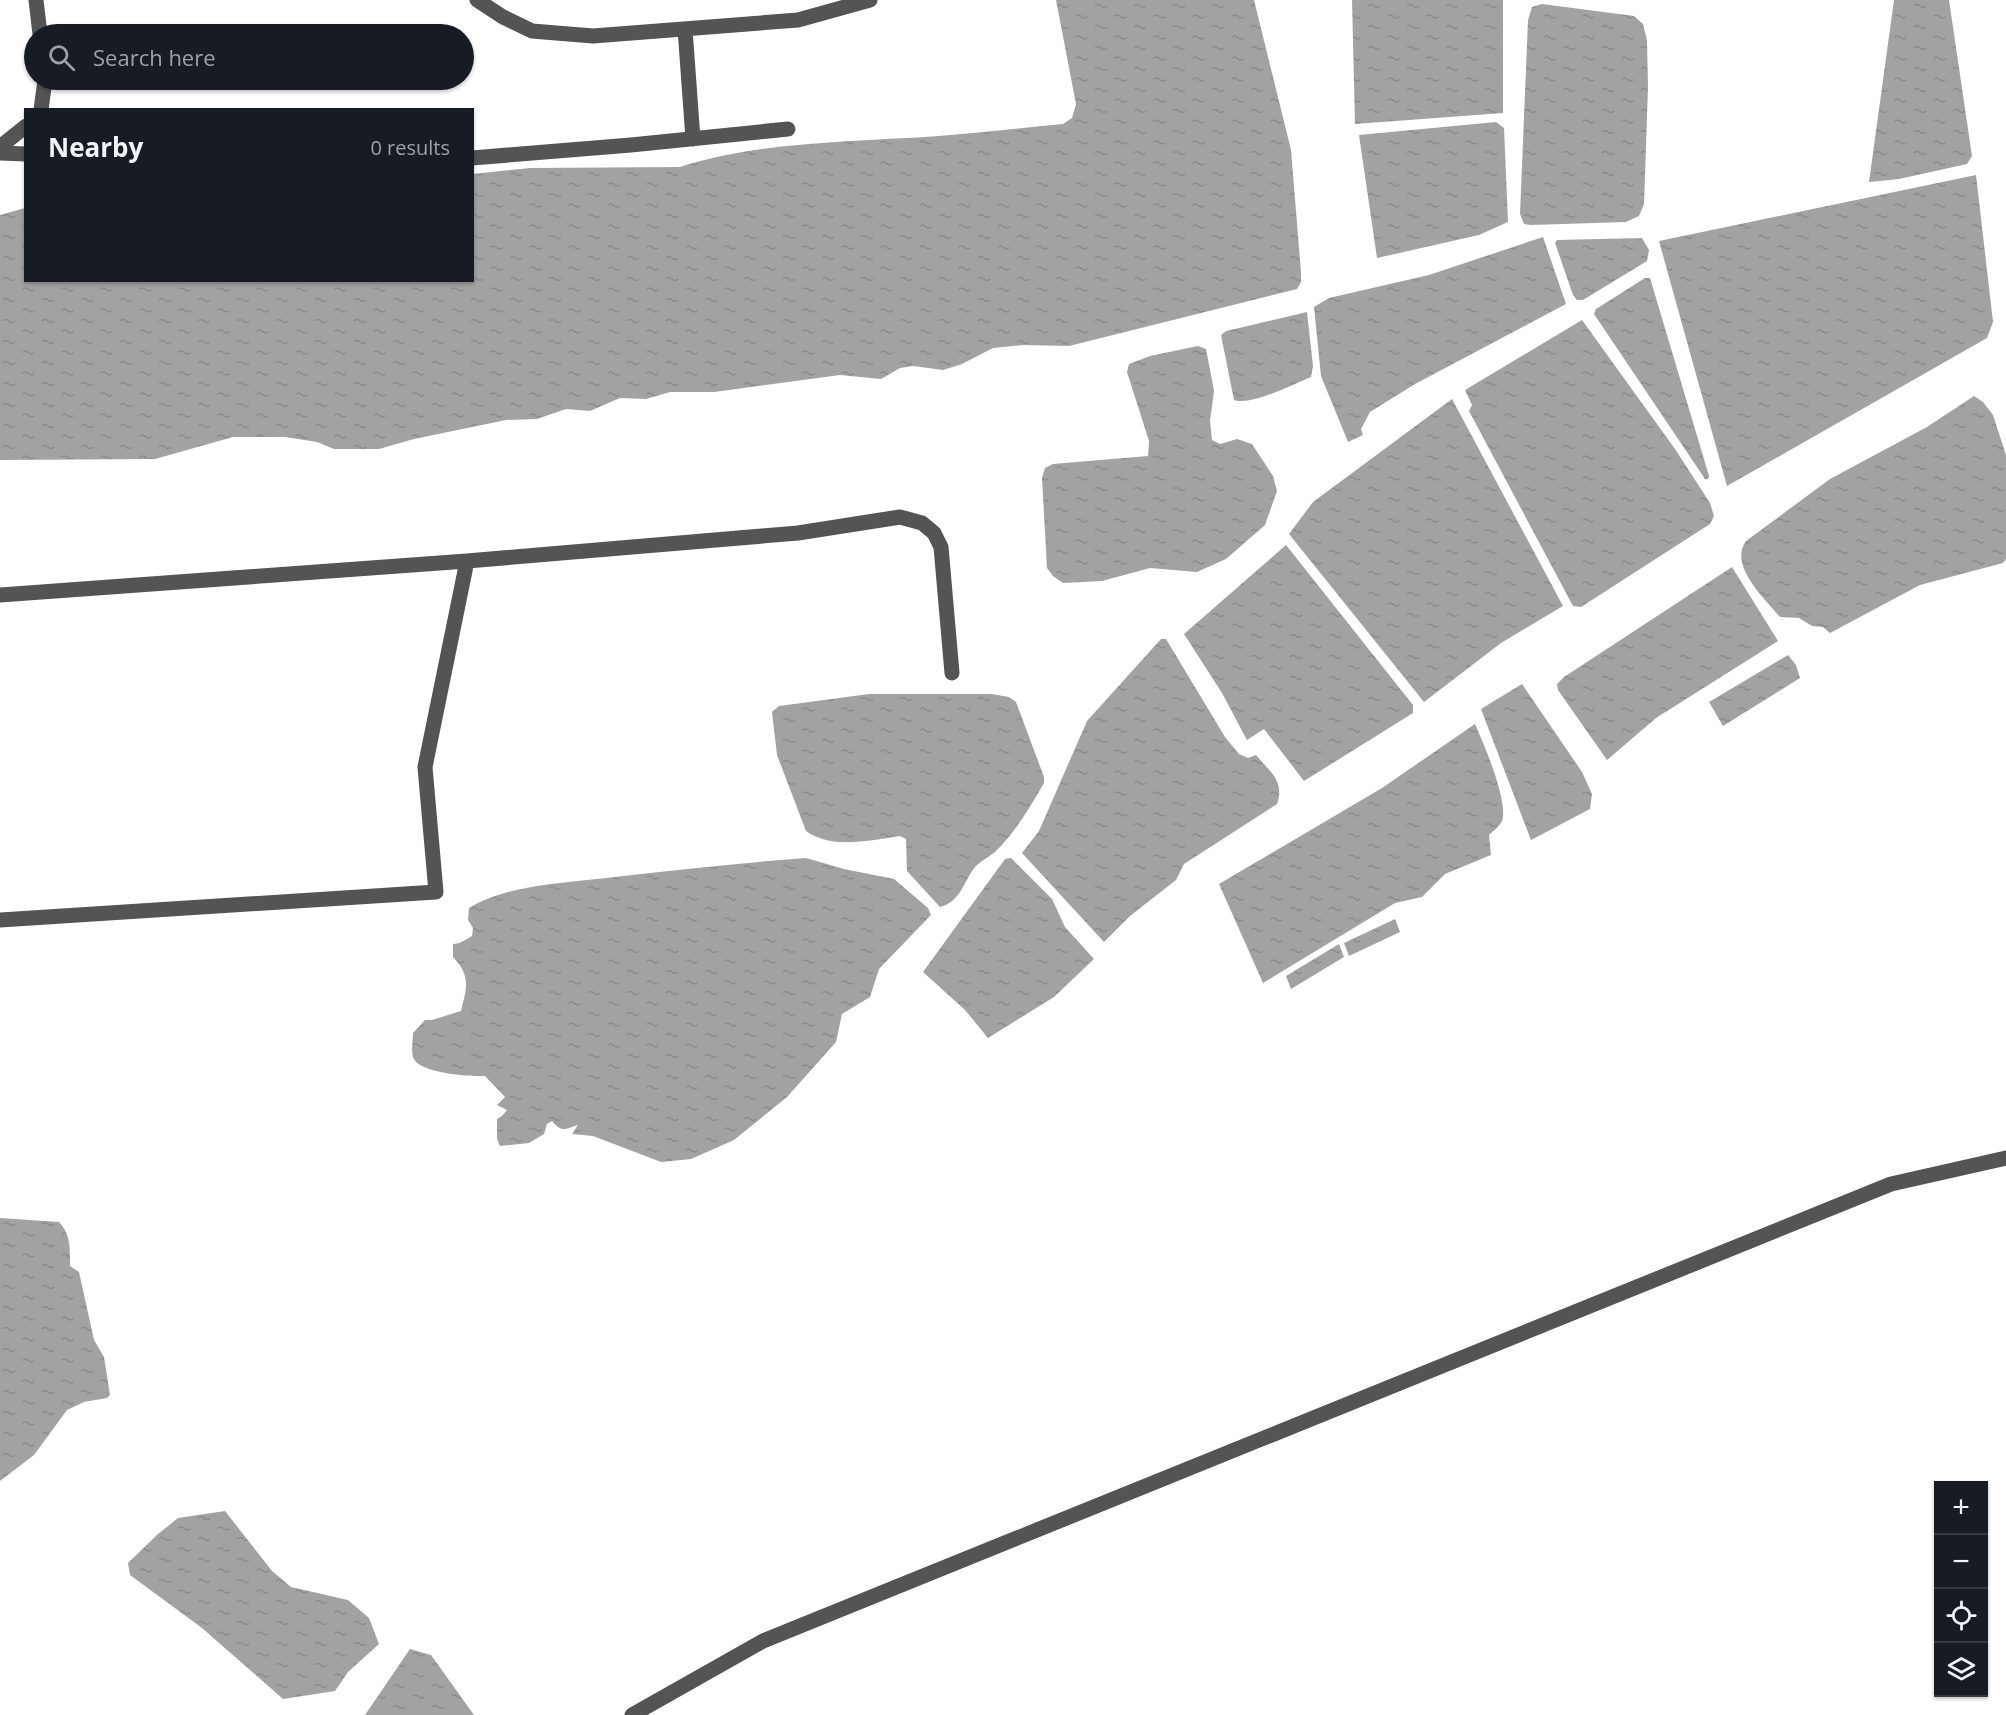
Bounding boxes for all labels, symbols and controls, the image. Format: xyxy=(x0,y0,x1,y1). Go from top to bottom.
search box xyxy=(24,24,474,90)
icon: search xyxy=(45,41,78,74)
text: Search here xyxy=(93,42,216,72)
text: Nearby xyxy=(48,129,143,165)
text: 0 results xyxy=(370,134,450,161)
map controls xyxy=(1934,1481,1988,1697)
button: + xyxy=(1934,1481,1988,1535)
button: − xyxy=(1934,1535,1988,1589)
button: locate xyxy=(1934,1589,1988,1643)
button: layers xyxy=(1934,1643,1988,1697)

